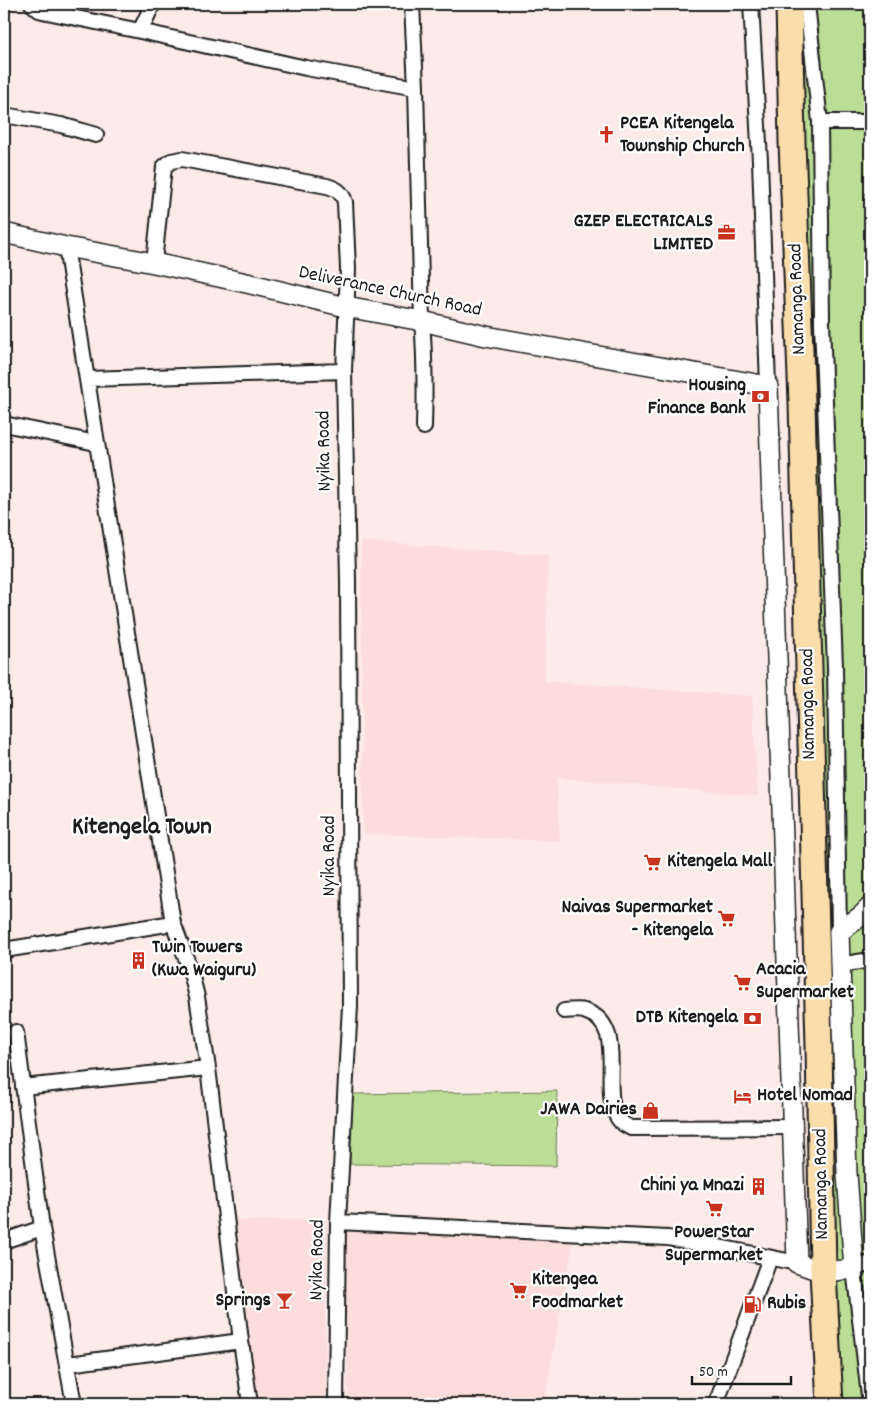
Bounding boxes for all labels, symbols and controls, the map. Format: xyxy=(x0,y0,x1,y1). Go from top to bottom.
place label: PCEA Kitengela Township Church xyxy=(620,110,745,161)
church icon: PCEA Kitengela Township Church xyxy=(596,125,616,145)
place label: GZEP ELECTRICALS LIMITED xyxy=(573,208,714,259)
office icon: GZEP ELECTRICALS LIMITED xyxy=(717,223,737,243)
street label: Namanga Road xyxy=(782,243,814,355)
street label: Deliverance Church Road xyxy=(296,259,484,325)
place label: Housing Finance Bank xyxy=(648,372,746,423)
bank icon: Housing Finance Bank xyxy=(750,387,770,407)
street label: Nyika Road xyxy=(310,410,340,492)
street label: Namanga Road xyxy=(794,648,824,760)
district label: Kitengela Town xyxy=(72,810,212,846)
street label: Nyika Road xyxy=(316,815,344,897)
place label: Kitengela Mall xyxy=(667,848,772,876)
supermarket icon: Kitengela Mall xyxy=(643,852,663,872)
place label: Naivas Supermarket - Kitengela xyxy=(562,894,714,945)
supermarket icon: Naivas Supermarket - Kitengela xyxy=(717,909,737,929)
place label: Twin Towers (Kwa Waiguru) xyxy=(152,934,256,985)
building icon: Twin Towers (Kwa Waiguru) xyxy=(128,950,148,970)
place label: Acacia Supermarket xyxy=(756,956,854,1007)
supermarket icon: Acacia Supermarket xyxy=(732,972,752,992)
place label: DTB Kitengela xyxy=(636,1004,739,1032)
bank icon: DTB Kitengela xyxy=(742,1008,762,1028)
place label: Hotel Nomad xyxy=(757,1082,853,1110)
hotel icon: Hotel Nomad xyxy=(733,1086,753,1106)
place label: JAWA Dairies xyxy=(540,1096,637,1124)
shop icon: JAWA Dairies xyxy=(641,1100,661,1120)
street label: Namanga Road xyxy=(807,1128,837,1240)
place label: Chini ya Mnazi xyxy=(640,1172,744,1200)
building icon: Chini ya Mnazi xyxy=(748,1176,768,1196)
supermarket icon: PowerStar Supermarket xyxy=(704,1199,724,1219)
street label: Nyika Road xyxy=(303,1219,333,1301)
place label: PowerStar Supermarket xyxy=(665,1219,764,1270)
place label: Kitengea Foodmarket xyxy=(532,1266,624,1317)
supermarket icon: Kitengea Foodmarket xyxy=(508,1281,528,1301)
place label: Springs xyxy=(215,1287,271,1315)
place label: Rubis xyxy=(767,1290,806,1318)
bar icon: Springs xyxy=(275,1291,295,1311)
fuel station icon: Rubis xyxy=(743,1294,763,1314)
scale bar xyxy=(692,1353,790,1385)
text: 50 m xyxy=(699,1362,728,1384)

